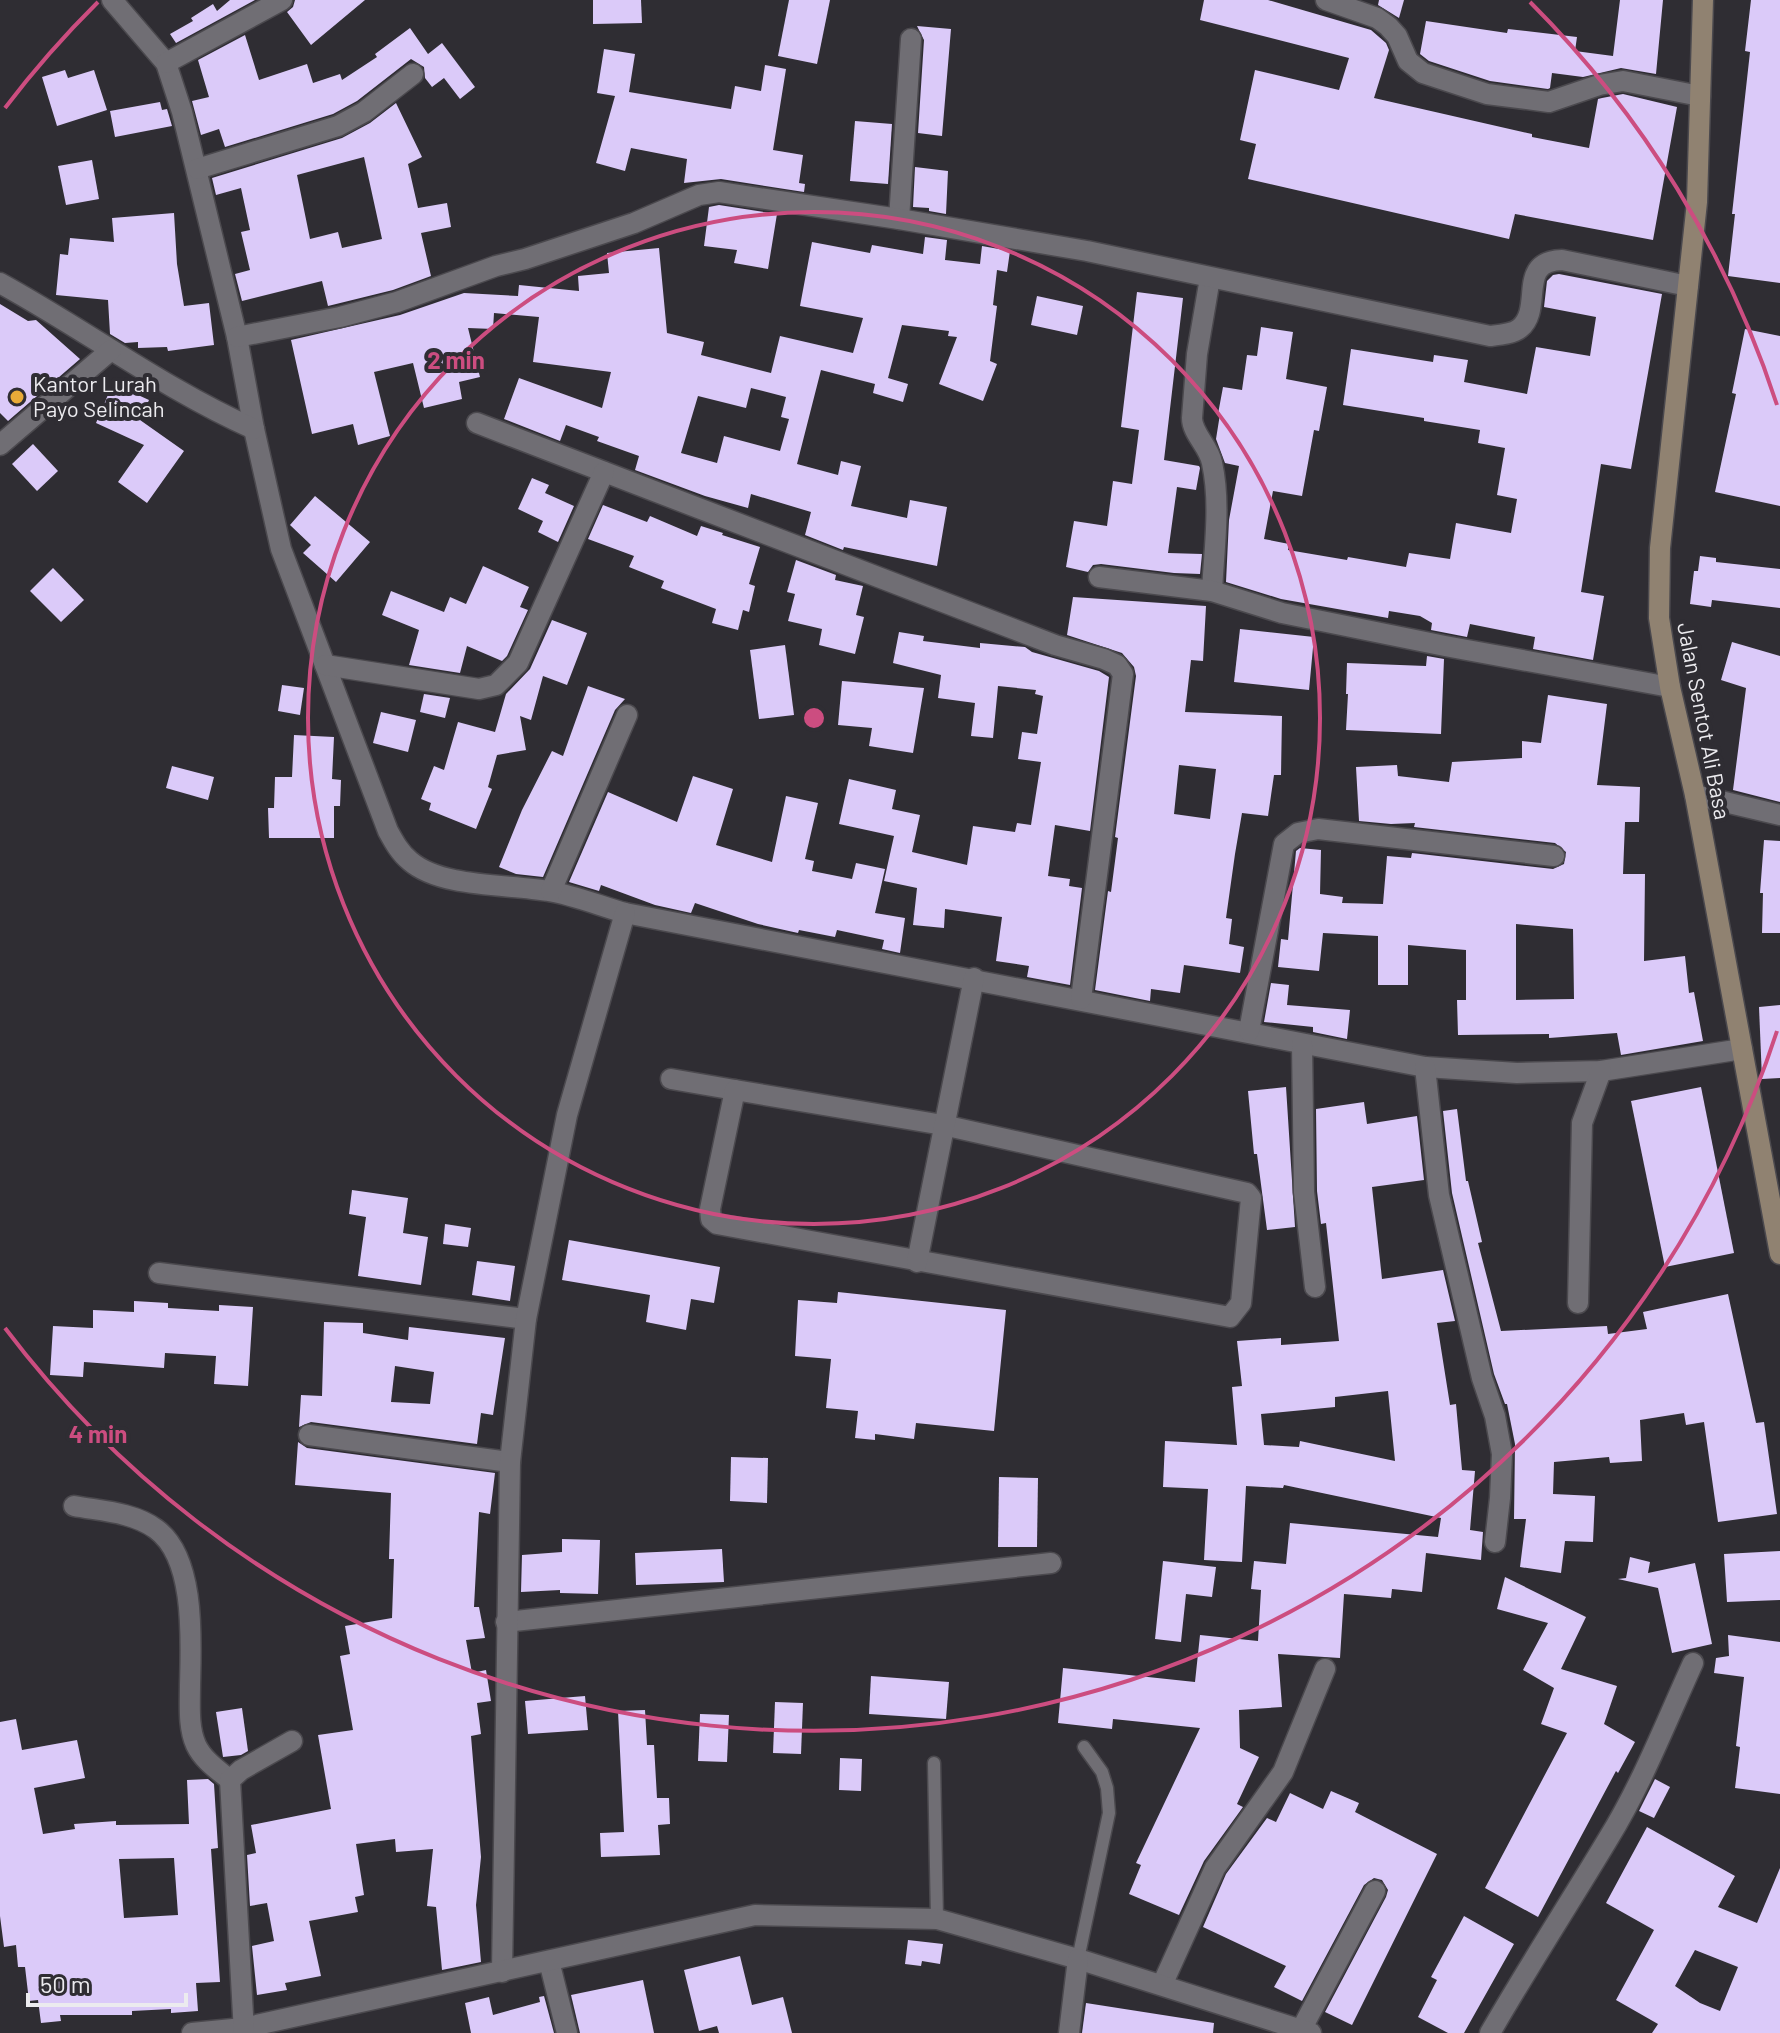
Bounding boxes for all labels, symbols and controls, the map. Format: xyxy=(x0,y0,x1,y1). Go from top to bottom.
text: 2 min xyxy=(427,345,485,374)
place label: Kantor Lurah Payo Selincah xyxy=(33,370,165,421)
marker: Kantor Lurah Payo Selincah xyxy=(8,388,26,406)
street label: Jalan Sentot Ali Basa xyxy=(1673,620,1737,821)
centre of rings xyxy=(800,704,828,732)
text: 4 min xyxy=(69,1419,127,1448)
scale bar xyxy=(28,1957,186,2007)
text: 50 m xyxy=(40,1969,91,1998)

